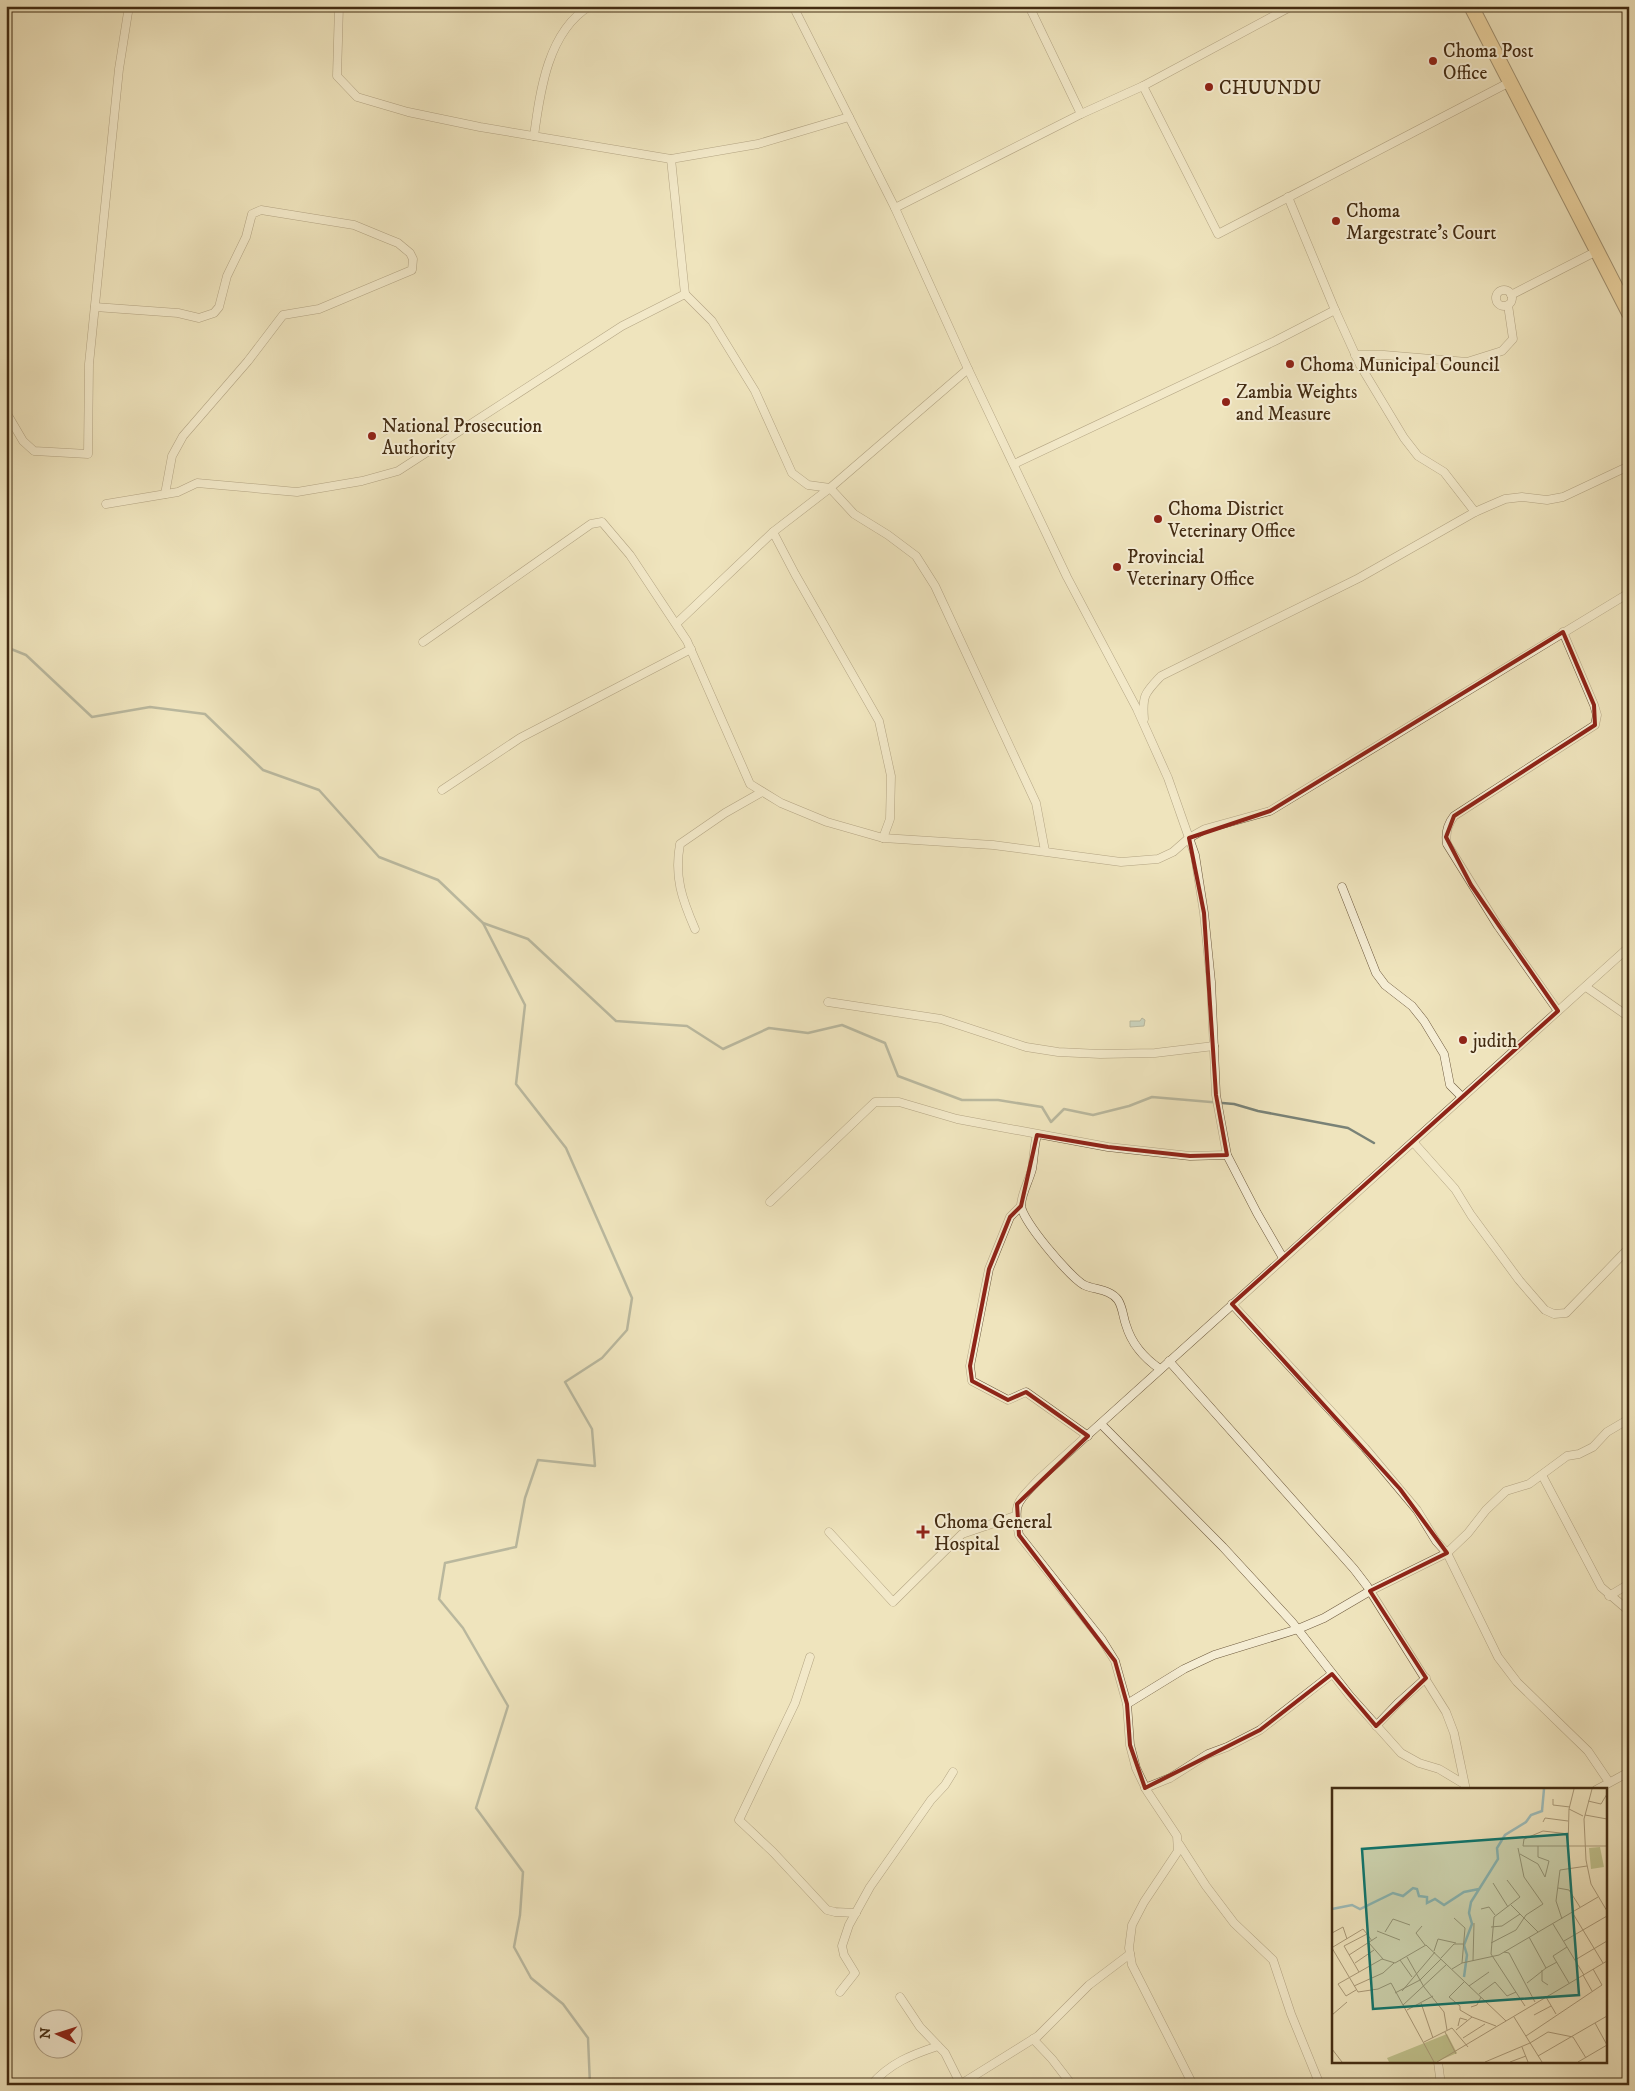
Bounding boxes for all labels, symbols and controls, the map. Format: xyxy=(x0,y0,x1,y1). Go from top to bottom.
place label: Choma Post Office xyxy=(1443,40,1534,85)
marker: Choma Post Office xyxy=(1427,55,1439,67)
place label: CHUUNDU xyxy=(1219,77,1322,100)
marker: CHUUNDU xyxy=(1203,81,1215,93)
place label: Choma Margestrate's Court xyxy=(1346,200,1496,245)
marker: Choma Margestrate's Court xyxy=(1330,215,1342,227)
place label: Choma Municipal Council xyxy=(1300,354,1500,377)
marker: Choma Municipal Council xyxy=(1284,358,1296,370)
place label: Zambia Weights and Measure xyxy=(1236,381,1357,426)
marker: Zambia Weights and Measure xyxy=(1220,396,1232,408)
place label: National Prosecution Authority xyxy=(382,415,542,460)
marker: National Prosecution Authority xyxy=(366,430,378,442)
place label: Choma District Veterinary Office xyxy=(1167,498,1295,543)
marker: Choma District Veterinary Office xyxy=(1152,513,1164,525)
place label: Provincial Veterinary Office xyxy=(1126,546,1254,591)
marker: Provincial Veterinary Office xyxy=(1111,561,1123,573)
place label: judith xyxy=(1470,1030,1517,1053)
marker: judith xyxy=(1457,1034,1469,1046)
place label: Choma General Hospital xyxy=(934,1511,1052,1556)
marker: Choma General Hospital xyxy=(916,1525,930,1539)
inset map xyxy=(1332,1788,1608,2064)
north arrow xyxy=(32,2008,82,2058)
text: N xyxy=(37,2026,55,2040)

